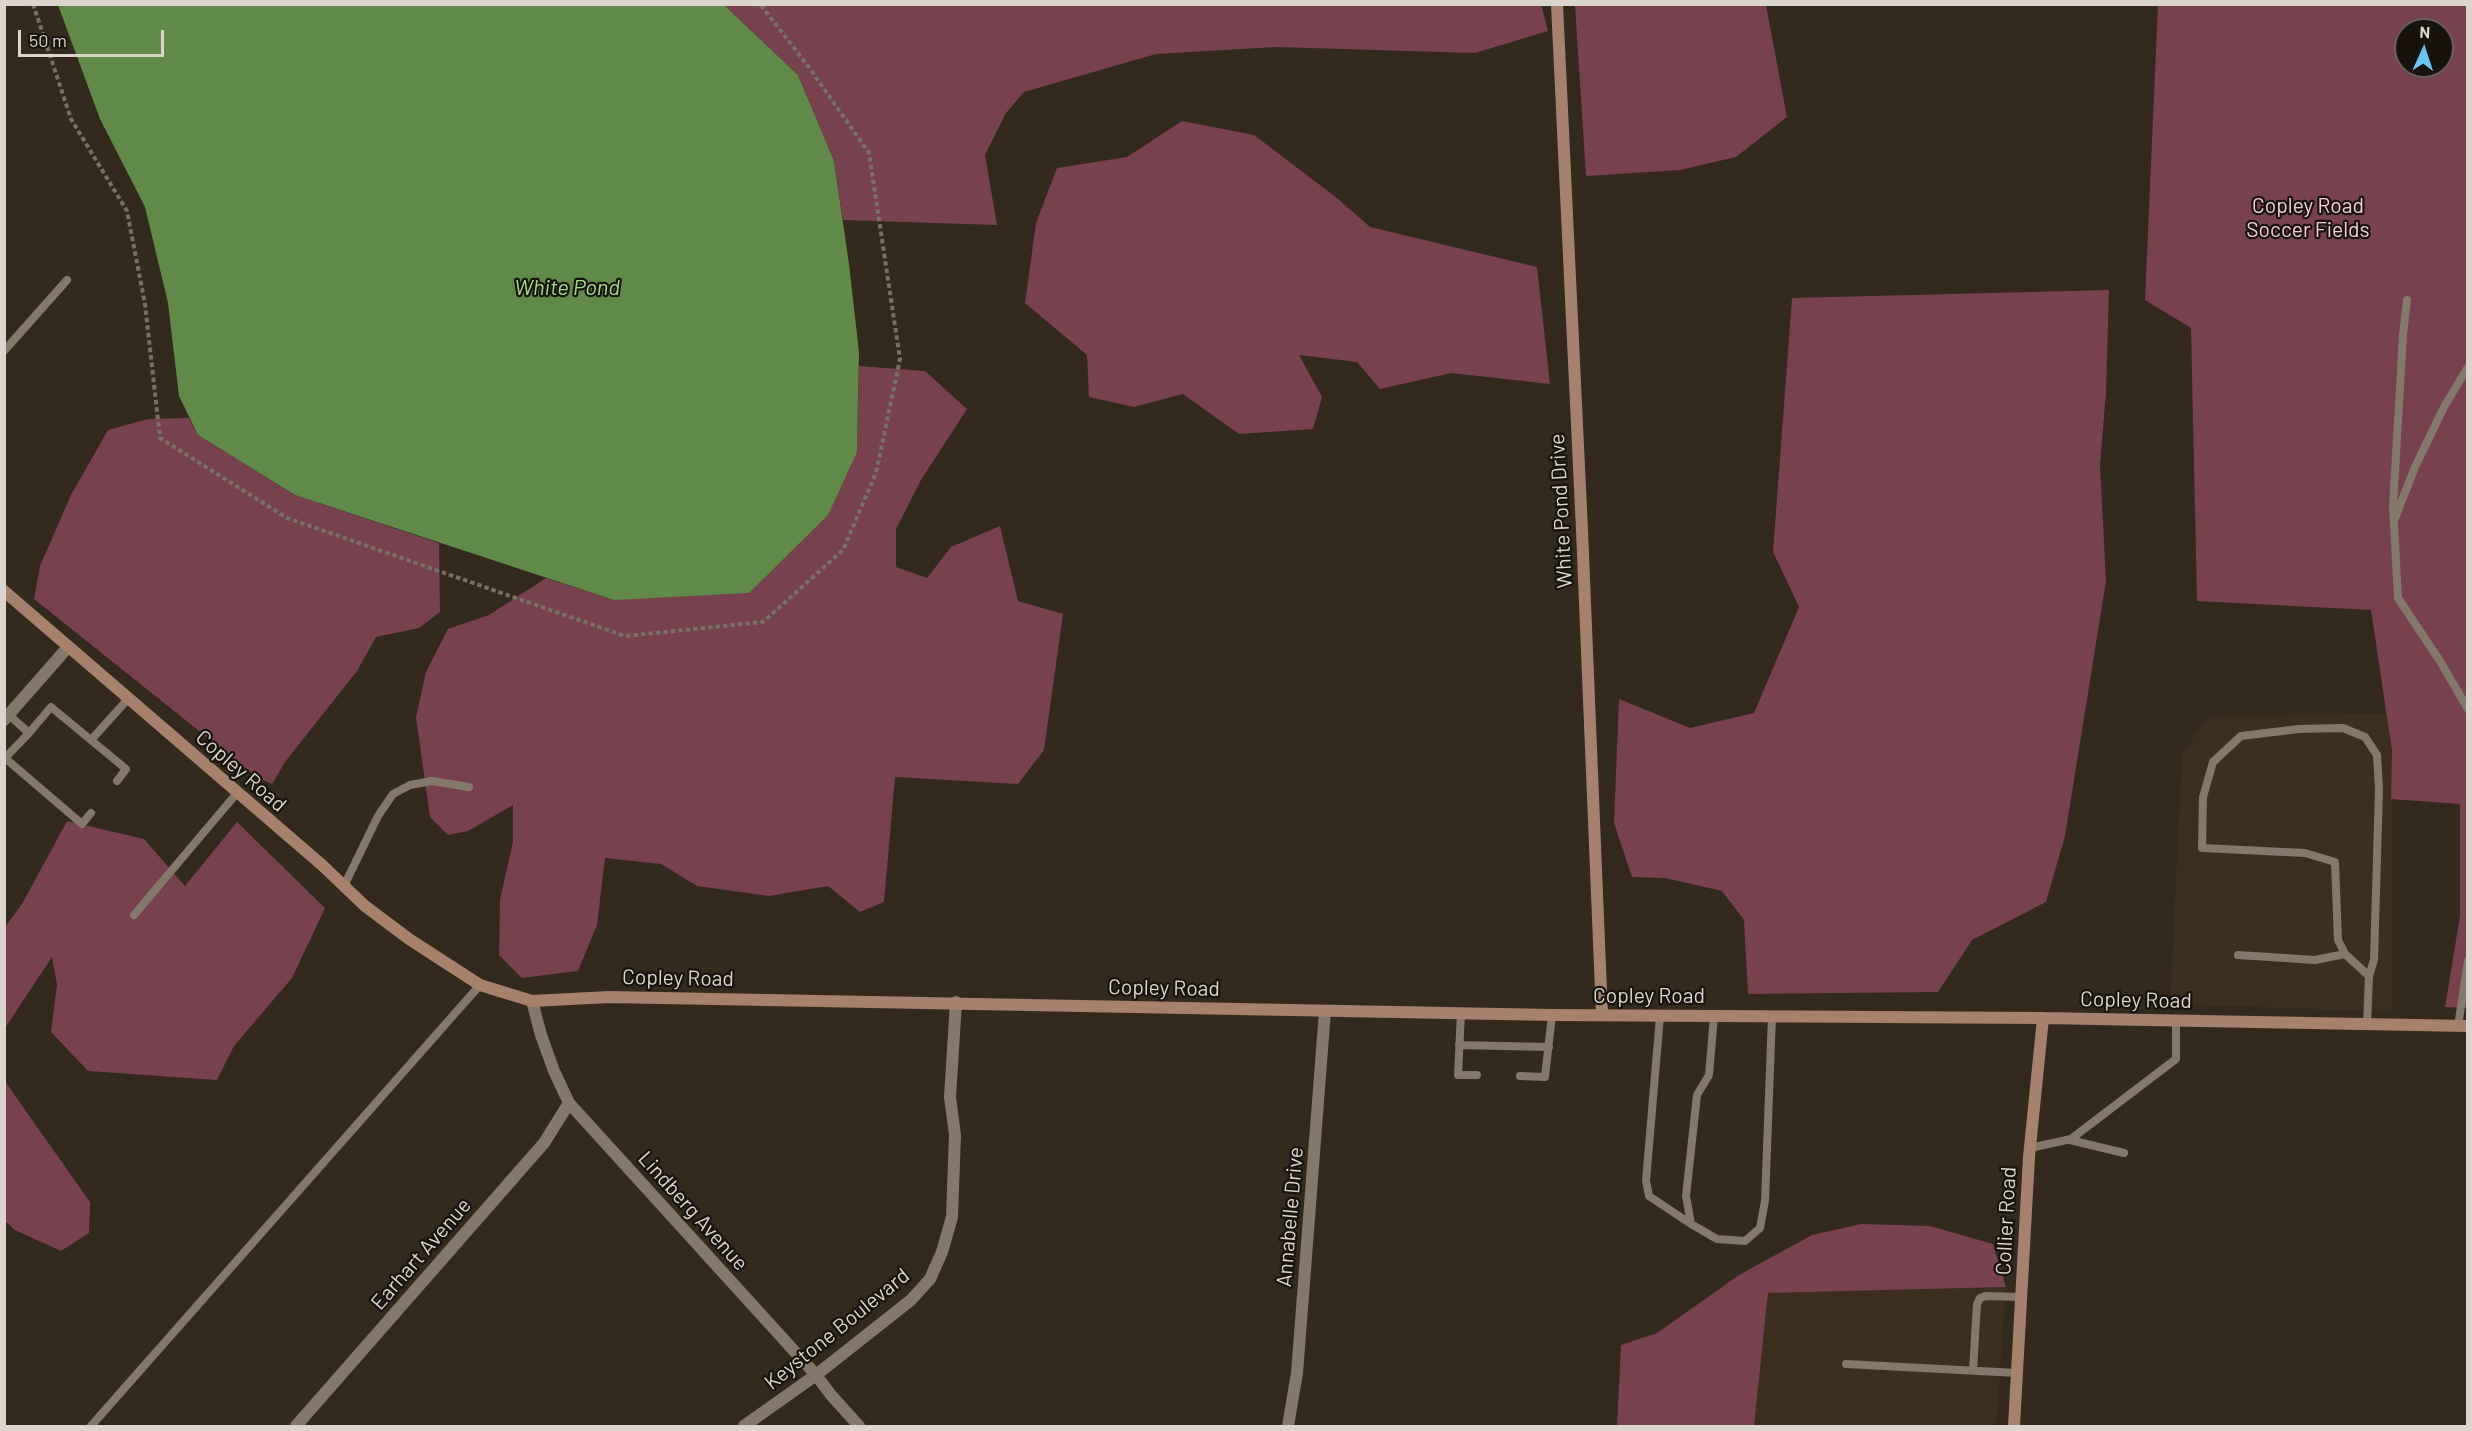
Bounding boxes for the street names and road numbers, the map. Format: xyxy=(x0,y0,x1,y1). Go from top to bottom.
street label: White Pond Drive xyxy=(1544,433,1578,589)
street label: Copley Road xyxy=(191,725,291,817)
street label: Copley Road xyxy=(622,964,734,992)
street label: Copley Road xyxy=(1108,974,1220,1002)
street label: Copley Road xyxy=(1593,983,1705,1009)
street label: Copley Road xyxy=(2080,986,2192,1014)
street label: Lindberg Avenue xyxy=(633,1146,753,1276)
street label: Annabelle Drive xyxy=(1271,1146,1309,1288)
street label: Collier Road xyxy=(1991,1166,2021,1276)
street label: Earhart Avenue xyxy=(366,1193,476,1315)
street label: Keystone Boulevard xyxy=(760,1263,914,1395)

